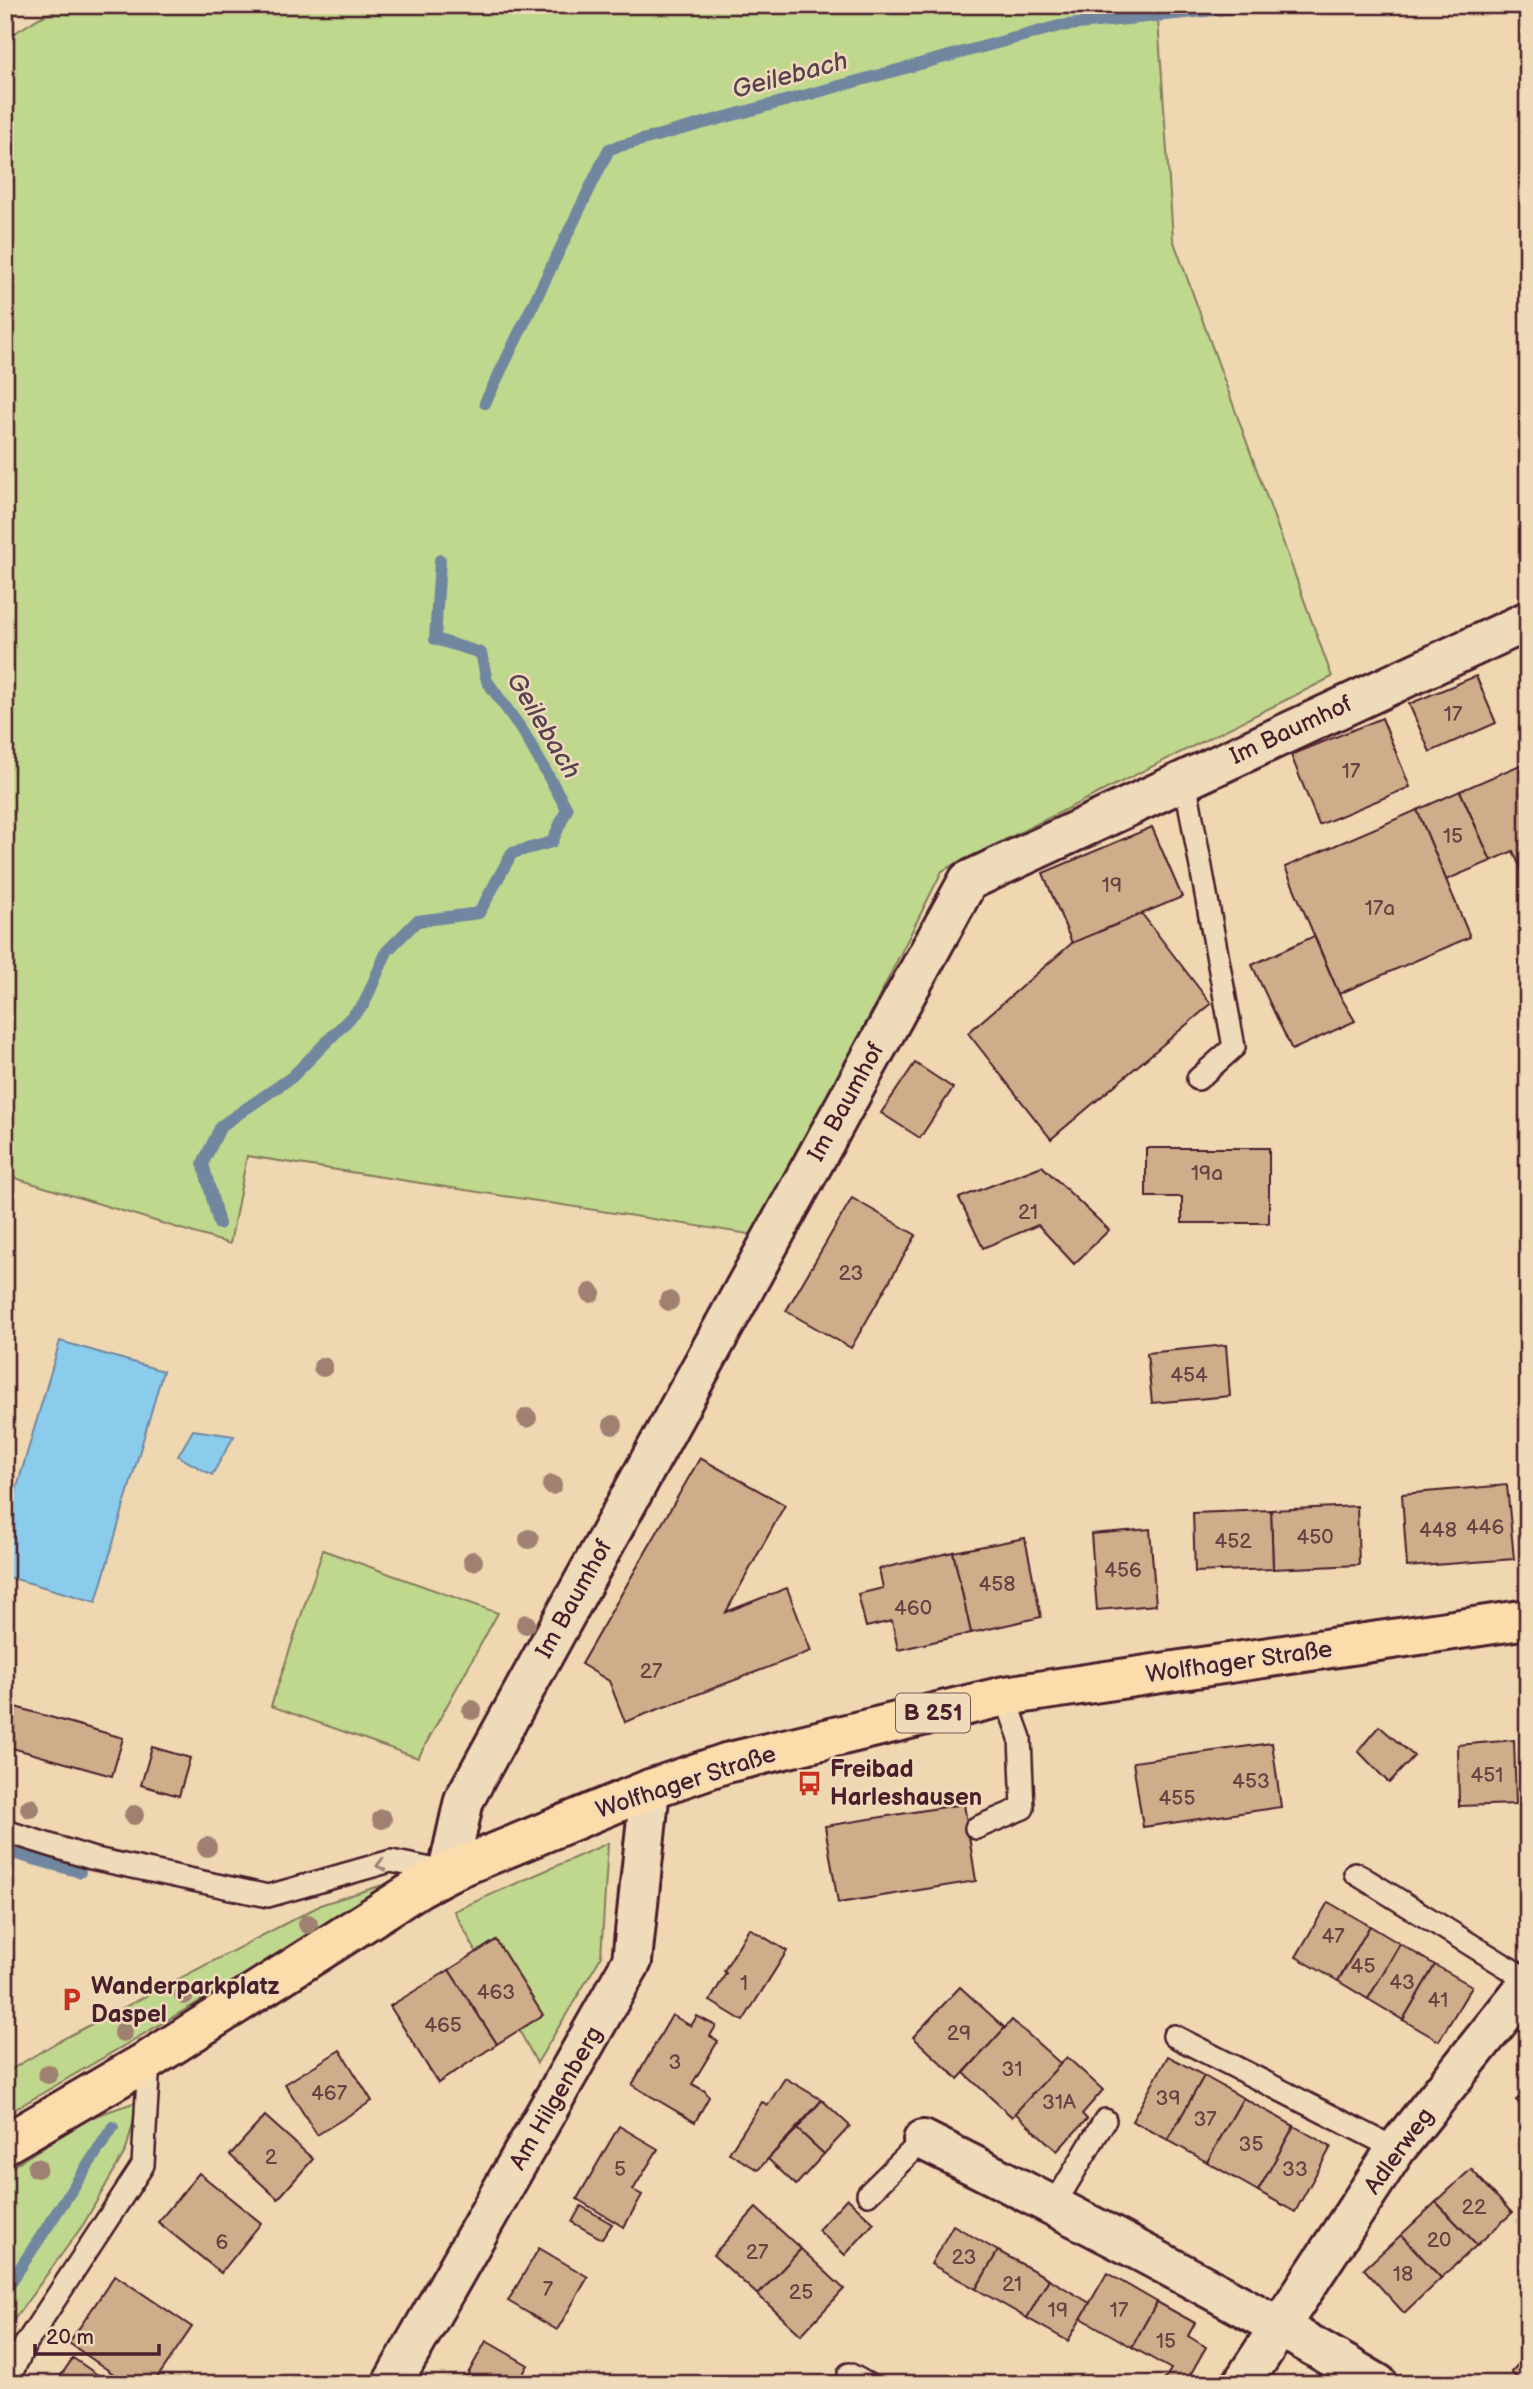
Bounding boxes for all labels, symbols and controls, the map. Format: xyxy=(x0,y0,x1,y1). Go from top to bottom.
water label: Geilebach xyxy=(729,46,851,106)
water label: Geilebach xyxy=(499,667,587,785)
street label: Im Baumhof xyxy=(1225,689,1357,771)
house number: 17 xyxy=(1444,702,1463,727)
house number: 17 xyxy=(1342,759,1361,784)
house number: 15 xyxy=(1443,824,1463,849)
house number: 19 xyxy=(1102,873,1122,898)
house number: 17a xyxy=(1365,896,1395,921)
street label: Im Baumhof xyxy=(802,1037,891,1166)
house number: 19a xyxy=(1191,1161,1223,1186)
house number: 21 xyxy=(1018,1200,1038,1225)
house number: 23 xyxy=(839,1261,863,1286)
house number: 454 xyxy=(1170,1363,1208,1388)
house number: 446 xyxy=(1466,1515,1504,1540)
house number: 448 xyxy=(1419,1518,1457,1543)
house number: 450 xyxy=(1296,1525,1334,1550)
house number: 452 xyxy=(1214,1529,1252,1554)
street label: Im Baumhof xyxy=(530,1534,619,1663)
house number: 456 xyxy=(1104,1558,1142,1583)
house number: 458 xyxy=(978,1572,1016,1597)
house number: 460 xyxy=(894,1596,932,1621)
street label: Wolfhager Straße xyxy=(1144,1635,1334,1689)
house number: 27 xyxy=(640,1659,663,1684)
road number: B 251 xyxy=(896,1694,970,1732)
street label: Wolfhager Straße xyxy=(592,1739,780,1825)
place label: Freibad Harleshausen xyxy=(830,1755,982,1812)
house number: 451 xyxy=(1471,1763,1503,1788)
bus stop icon: Freibad Harleshausen xyxy=(796,1769,824,1797)
house number: 453 xyxy=(1232,1769,1270,1794)
house number: 455 xyxy=(1159,1786,1195,1811)
one-way arrow xyxy=(375,1856,387,1871)
house number: 47 xyxy=(1321,1924,1345,1949)
house number: 45 xyxy=(1351,1954,1375,1979)
house number: 43 xyxy=(1389,1970,1415,1995)
house number: 1 xyxy=(740,1971,748,1996)
place label: Wanderparkplatz Daspel xyxy=(91,1972,280,2029)
house number: 463 xyxy=(477,1980,515,2005)
parking icon: Wanderparkplatz Daspel xyxy=(57,1986,85,2014)
house number: 41 xyxy=(1428,1988,1448,2013)
house number: 465 xyxy=(424,2013,462,2038)
street label: Am Hilgenberg xyxy=(503,2021,609,2175)
house number: 29 xyxy=(947,2021,971,2046)
house number: 3 xyxy=(669,2050,681,2075)
house number: 31 xyxy=(1001,2057,1023,2082)
house number: 467 xyxy=(311,2081,348,2106)
house number: 39 xyxy=(1155,2086,1181,2111)
house number: 31A xyxy=(1042,2090,1076,2115)
street label: Adlerweg xyxy=(1358,2102,1440,2200)
house number: 37 xyxy=(1193,2107,1217,2132)
house number: 35 xyxy=(1239,2132,1263,2157)
house number: 2 xyxy=(265,2145,278,2170)
house number: 5 xyxy=(614,2157,626,2182)
house number: 33 xyxy=(1282,2157,1308,2182)
house number: 22 xyxy=(1462,2195,1487,2220)
house number: 20 xyxy=(1427,2228,1451,2253)
house number: 6 xyxy=(216,2230,229,2255)
house number: 27 xyxy=(746,2240,769,2265)
house number: 23 xyxy=(952,2245,976,2270)
house number: 18 xyxy=(1393,2262,1413,2287)
house number: 21 xyxy=(1002,2272,1022,2297)
house number: 7 xyxy=(543,2277,554,2302)
house number: 25 xyxy=(789,2280,813,2305)
house number: 19 xyxy=(1048,2298,1068,2323)
house number: 17 xyxy=(1110,2298,1129,2323)
scale bar xyxy=(35,2312,159,2356)
text: 20 m xyxy=(46,2325,94,2350)
house number: 15 xyxy=(1156,2329,1176,2354)

